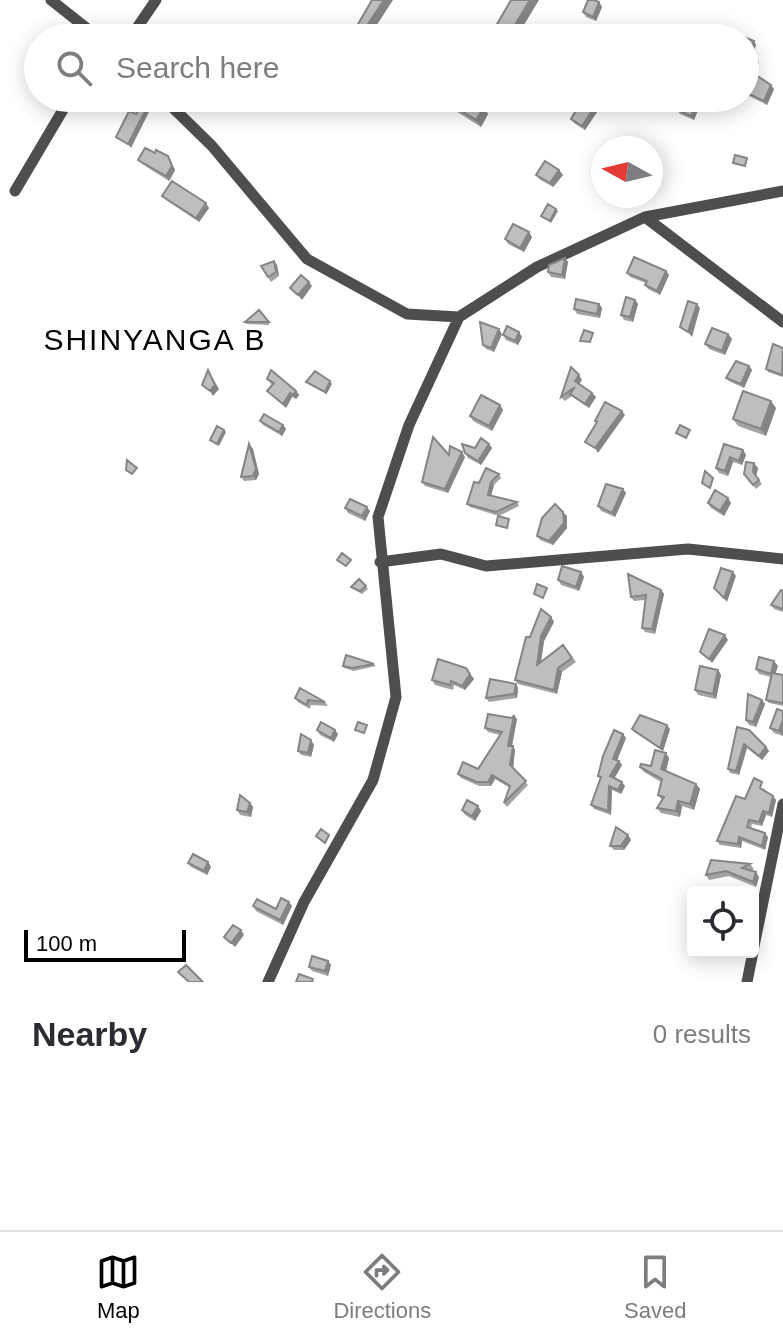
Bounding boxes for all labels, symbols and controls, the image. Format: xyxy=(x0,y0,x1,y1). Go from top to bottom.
search box xyxy=(24,24,759,112)
icon: search xyxy=(52,46,96,90)
text: Search here xyxy=(116,51,279,84)
north arrow xyxy=(591,136,663,208)
district label: SHINYANGA B xyxy=(43,323,267,356)
map controls xyxy=(687,886,759,958)
button: locate xyxy=(687,886,759,958)
scale bar xyxy=(24,926,186,962)
text: 100 m xyxy=(36,931,97,956)
text: Nearby xyxy=(32,1015,147,1053)
text: 0 results xyxy=(653,1019,751,1049)
tab: Map xyxy=(96,1250,140,1324)
tab: Directions xyxy=(333,1250,431,1324)
tab: Saved xyxy=(624,1250,687,1324)

